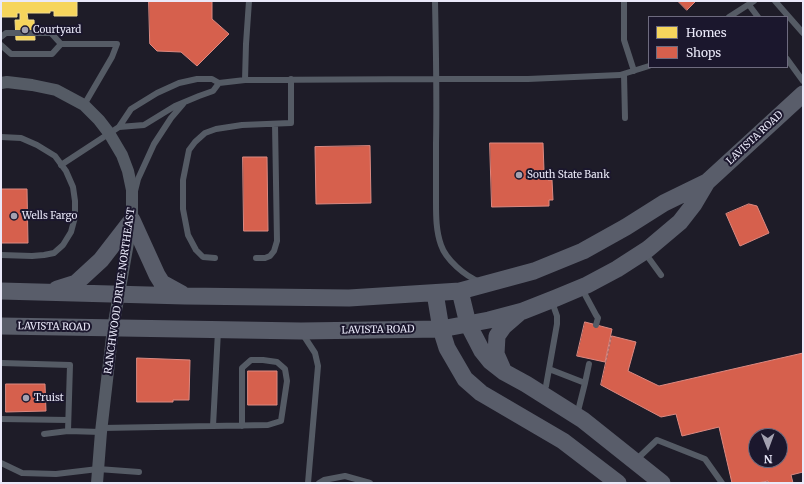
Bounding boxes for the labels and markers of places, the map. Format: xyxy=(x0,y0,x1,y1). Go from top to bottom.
place label: Courtyard xyxy=(33,24,81,36)
marker: Courtyard xyxy=(20,25,30,35)
place label: South State Bank xyxy=(527,169,610,181)
marker: South State Bank xyxy=(514,170,524,180)
place label: Wells Fargo xyxy=(22,210,77,222)
marker: Wells Fargo xyxy=(9,211,19,221)
place label: Truist xyxy=(34,392,64,404)
marker: Truist xyxy=(21,393,31,403)

